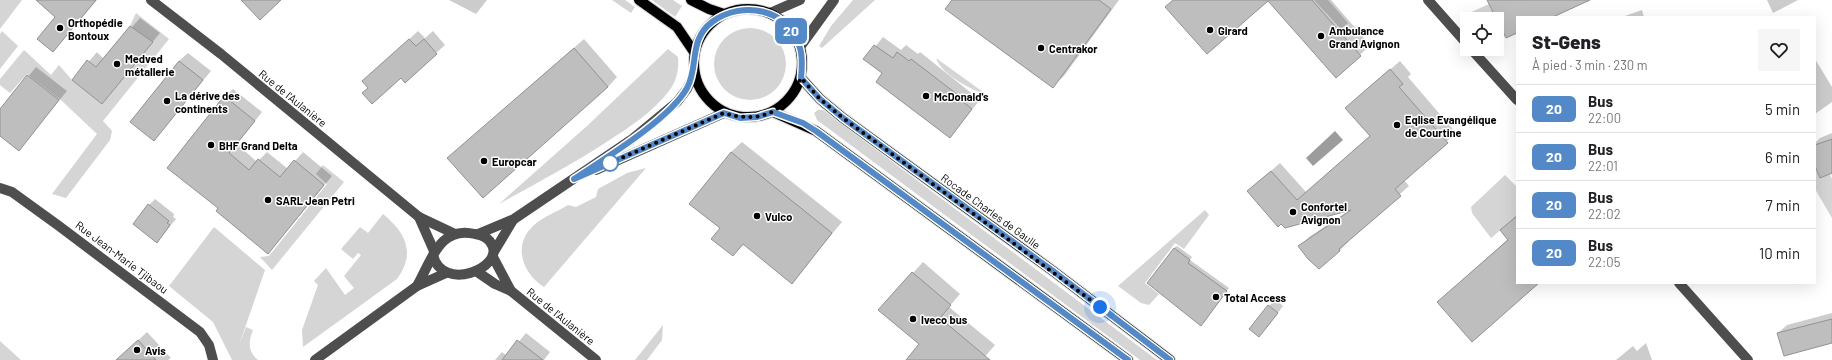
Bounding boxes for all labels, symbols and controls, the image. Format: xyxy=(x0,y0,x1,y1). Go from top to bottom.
map controls xyxy=(1460,12,1504,56)
button: locate xyxy=(1460,12,1504,56)
place label: Orthopédie Bontoux xyxy=(68,16,123,42)
line badge: 20 xyxy=(773,18,809,44)
text: 20 xyxy=(783,22,799,39)
marker: Orthopédie Bontoux xyxy=(55,23,65,33)
place label: Girard xyxy=(1218,24,1248,37)
place label: Ambulance Grand Avignon xyxy=(1329,24,1400,50)
marker: Girard xyxy=(1205,25,1215,35)
button: heart xyxy=(1758,29,1800,71)
text: St-Gens xyxy=(1532,30,1601,53)
marker: Ambulance Grand Avignon xyxy=(1316,31,1326,41)
place label: Centrakor xyxy=(1049,42,1098,55)
marker: Centrakor xyxy=(1036,43,1046,53)
place label: Medved métallerie xyxy=(125,52,174,78)
text: À pied · 3 min · 230 m xyxy=(1532,57,1648,73)
marker: Medved métallerie xyxy=(112,59,122,69)
street label: Rue de l'Aulanière xyxy=(257,67,330,129)
place label: La dérive des continents xyxy=(175,89,240,115)
place label: McDonald's xyxy=(934,90,989,103)
marker: McDonald's xyxy=(921,91,931,101)
text: Bus xyxy=(1588,92,1613,110)
marker: La dérive des continents xyxy=(162,96,172,106)
text: 20 xyxy=(1546,100,1562,117)
text: 5 min xyxy=(1765,100,1800,118)
text: 22:00 xyxy=(1588,110,1621,126)
place label: Eqlise Evangélique de Courtine xyxy=(1405,113,1496,139)
marker: Eqlise Evangélique de Courtine xyxy=(1392,120,1402,130)
place label: BHF Grand Delta xyxy=(219,139,298,152)
marker: BHF Grand Delta xyxy=(206,140,216,150)
text: Bus xyxy=(1588,140,1613,158)
text: 20 xyxy=(1546,148,1562,165)
text: 6 min xyxy=(1765,148,1800,166)
unlabelled marker xyxy=(601,154,619,172)
place label: Europcar xyxy=(492,155,538,168)
marker: Europcar xyxy=(479,156,489,166)
text: 22:01 xyxy=(1588,158,1618,174)
street label: Rocade Charles de Gaulle xyxy=(939,171,1043,251)
text: Bus xyxy=(1588,188,1613,206)
place label: SARL Jean Petri xyxy=(276,194,355,207)
marker: SARL Jean Petri xyxy=(263,195,273,205)
text: 20 xyxy=(1546,196,1562,213)
text: 7 min xyxy=(1766,196,1800,214)
place label: Confortel Avignon xyxy=(1301,200,1347,226)
text: 22:02 xyxy=(1588,206,1621,222)
marker: Confortel Avignon xyxy=(1288,207,1298,217)
place label: Vulco xyxy=(765,210,792,223)
marker: Vulco xyxy=(752,211,762,221)
street label: Rue Jean-Marie Tjibaou xyxy=(73,218,171,296)
text: Bus xyxy=(1588,236,1613,254)
text: 20 xyxy=(1546,244,1562,261)
text: 10 min xyxy=(1759,244,1800,262)
text: 22:05 xyxy=(1588,254,1620,270)
street label: Rue de l'Aulanière xyxy=(525,285,598,347)
place label: Total Access xyxy=(1224,291,1287,304)
marker: Total Access xyxy=(1211,292,1221,302)
your location xyxy=(1090,297,1110,317)
place label: Iveco bus xyxy=(921,313,968,326)
marker: Iveco bus xyxy=(908,314,918,324)
place label: Avis xyxy=(145,344,166,357)
marker: Avis xyxy=(132,345,142,355)

